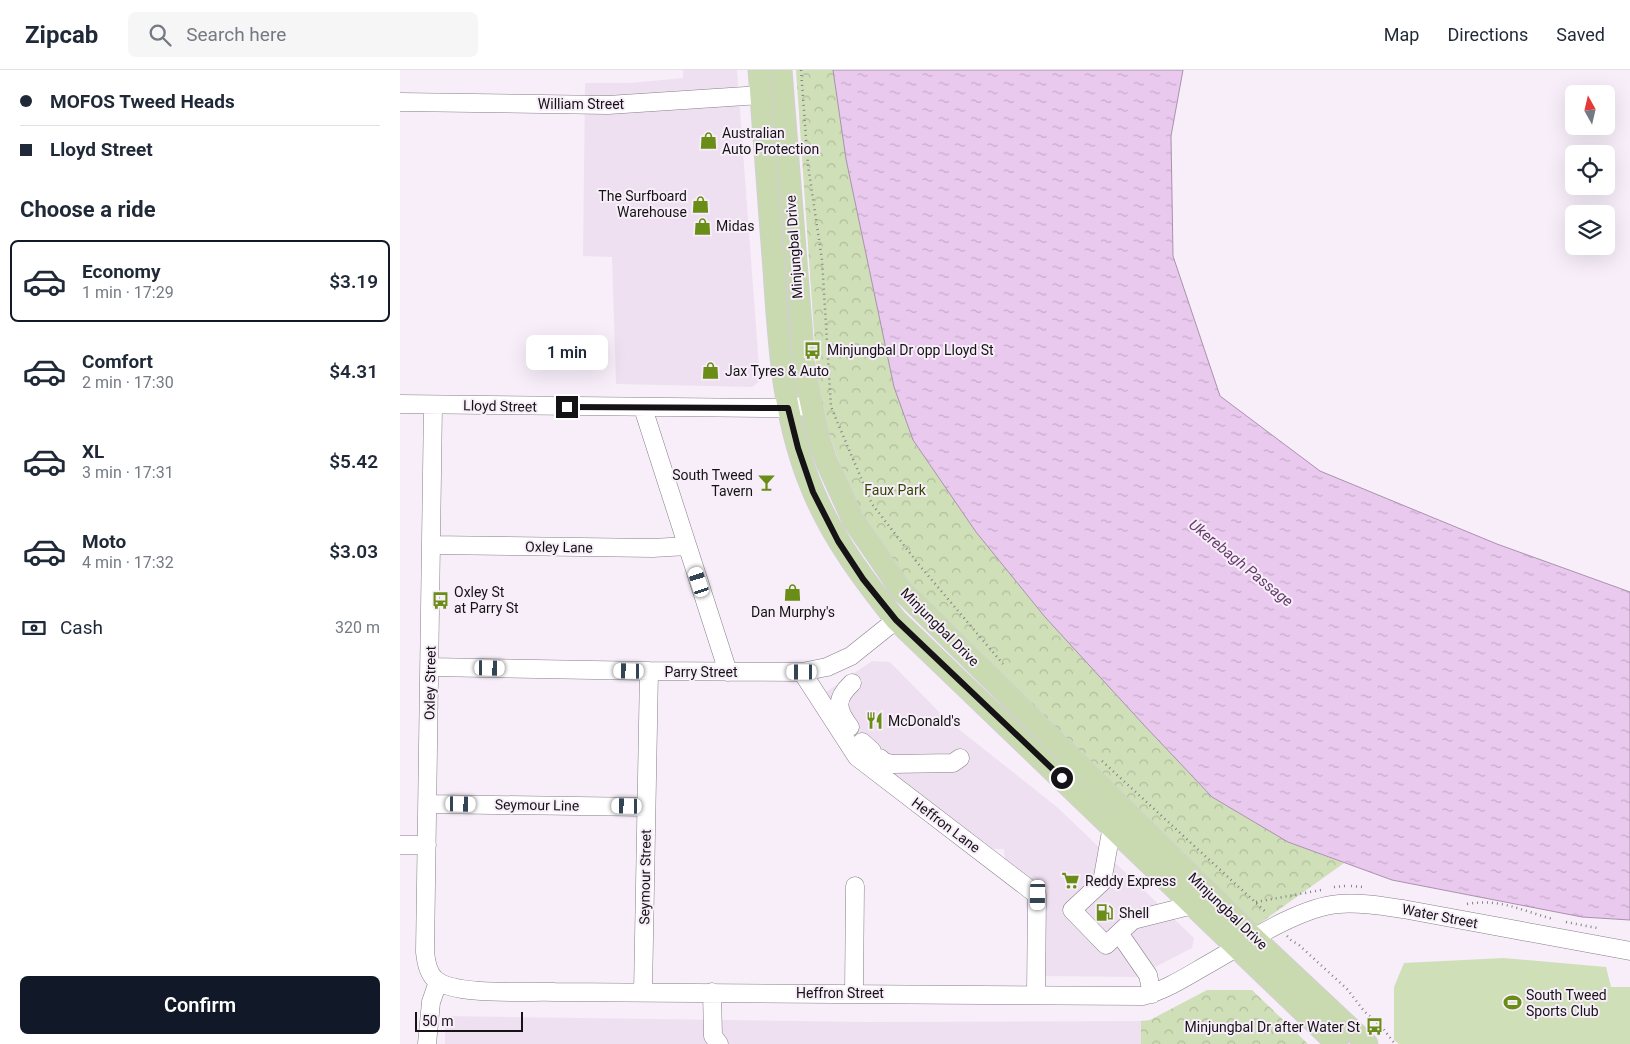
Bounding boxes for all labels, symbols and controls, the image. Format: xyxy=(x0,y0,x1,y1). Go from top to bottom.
search box xyxy=(128,12,478,57)
text: Zipcab xyxy=(25,21,98,49)
icon: search xyxy=(146,21,174,49)
text: Search here xyxy=(186,23,286,46)
text: Map xyxy=(1384,24,1419,45)
text: Directions xyxy=(1447,24,1528,45)
text: Saved xyxy=(1556,24,1605,45)
north arrow xyxy=(1565,85,1615,135)
map controls xyxy=(1565,85,1615,255)
text: MOFOS Tweed Heads xyxy=(50,90,235,113)
street label: William Street xyxy=(538,96,625,112)
place label: Australian Auto Protection xyxy=(722,125,819,157)
shop icon: Australian Auto Protection xyxy=(698,131,718,151)
text: Lloyd Street xyxy=(50,138,153,161)
button: locate xyxy=(1565,145,1615,195)
place label: The Surfboard Warehouse xyxy=(598,188,687,220)
shop icon: The Surfboard Warehouse xyxy=(691,194,711,214)
street label: Minjungbal Drive xyxy=(782,195,806,299)
text: Choose a ride xyxy=(20,197,156,222)
button: layers xyxy=(1565,205,1615,255)
shop icon: Midas xyxy=(692,216,712,236)
place label: Midas xyxy=(716,218,754,234)
icon: car xyxy=(22,259,67,304)
text: Economy xyxy=(82,260,161,283)
text: $3.19 xyxy=(329,270,378,293)
text: 1 min · 17:29 xyxy=(82,283,174,302)
callout: 1 min xyxy=(526,334,608,370)
bus stop icon: Minjungbal Dr opp Lloyd St xyxy=(803,340,823,360)
place label: Minjungbal Dr opp Lloyd St xyxy=(827,342,994,358)
text: 1 min xyxy=(547,343,587,362)
icon: car xyxy=(22,349,67,394)
text: Comfort xyxy=(82,350,153,373)
text: $4.31 xyxy=(329,360,378,383)
shop icon: Jax Tyres & Auto xyxy=(701,361,721,381)
place label: Jax Tyres & Auto xyxy=(725,363,829,379)
text: 2 min · 17:30 xyxy=(82,373,174,392)
route end xyxy=(556,396,578,418)
street label: Lloyd Street xyxy=(463,397,537,415)
icon: car xyxy=(22,439,67,484)
text: XL xyxy=(82,440,104,463)
text: $5.42 xyxy=(329,450,378,473)
text: 3 min · 17:31 xyxy=(82,463,174,482)
place label: South Tweed Tavern xyxy=(672,467,753,499)
bar icon: South Tweed Tavern xyxy=(757,473,777,493)
park label: Faux Park xyxy=(864,482,927,498)
water label: Ukerebagh Passage xyxy=(1185,516,1297,611)
icon: car xyxy=(22,529,67,574)
text: Moto xyxy=(82,530,126,553)
street label: Oxley Lane xyxy=(525,538,593,556)
text: $3.03 xyxy=(329,540,378,563)
text: 4 min · 17:32 xyxy=(82,553,174,572)
car xyxy=(687,565,710,599)
shop icon: Dan Murphy's xyxy=(783,582,803,602)
place label: Oxley St at Parry St xyxy=(454,584,519,616)
street label: Minjungbal Drive xyxy=(898,585,982,669)
bus stop icon: Oxley St at Parry St xyxy=(430,590,450,610)
place label: Dan Murphy's xyxy=(751,604,835,620)
icon: cash xyxy=(20,614,48,642)
text: Cash xyxy=(60,616,103,639)
text: 320 m xyxy=(335,618,380,637)
street label: Oxley Street xyxy=(421,645,439,720)
car xyxy=(474,660,505,676)
car xyxy=(613,663,644,679)
street label: Parry Street xyxy=(664,664,738,680)
car xyxy=(787,665,817,680)
restaurant icon: McDonald's xyxy=(864,711,884,731)
place label: McDonald's xyxy=(888,713,961,729)
route start xyxy=(1051,767,1073,789)
street label: Heffron Lane xyxy=(909,794,983,856)
car xyxy=(445,796,476,812)
street label: Seymour Line xyxy=(495,796,579,814)
car xyxy=(611,798,642,814)
street label: Seymour Street xyxy=(636,829,654,925)
street label: Minjungbal Drive xyxy=(1185,869,1271,953)
supermarket icon: Reddy Express xyxy=(1061,871,1081,891)
place label: Reddy Express xyxy=(1085,873,1176,889)
car xyxy=(1030,880,1045,910)
street label: Water Street xyxy=(1401,901,1480,931)
fuel station icon: Shell xyxy=(1095,903,1115,923)
place label: Shell xyxy=(1119,905,1149,921)
button: Confirm xyxy=(20,976,380,1034)
street label: Heffron Street xyxy=(796,985,884,1001)
place label: South Tweed Sports Club xyxy=(1526,987,1607,1019)
sports icon: South Tweed Sports Club xyxy=(1502,993,1522,1013)
scale bar xyxy=(415,1009,522,1032)
text: 50 m xyxy=(422,1013,454,1029)
bus stop icon: Minjungbal Dr after Water St xyxy=(1364,1017,1384,1037)
place label: Minjungbal Dr after Water St xyxy=(1185,1019,1360,1035)

